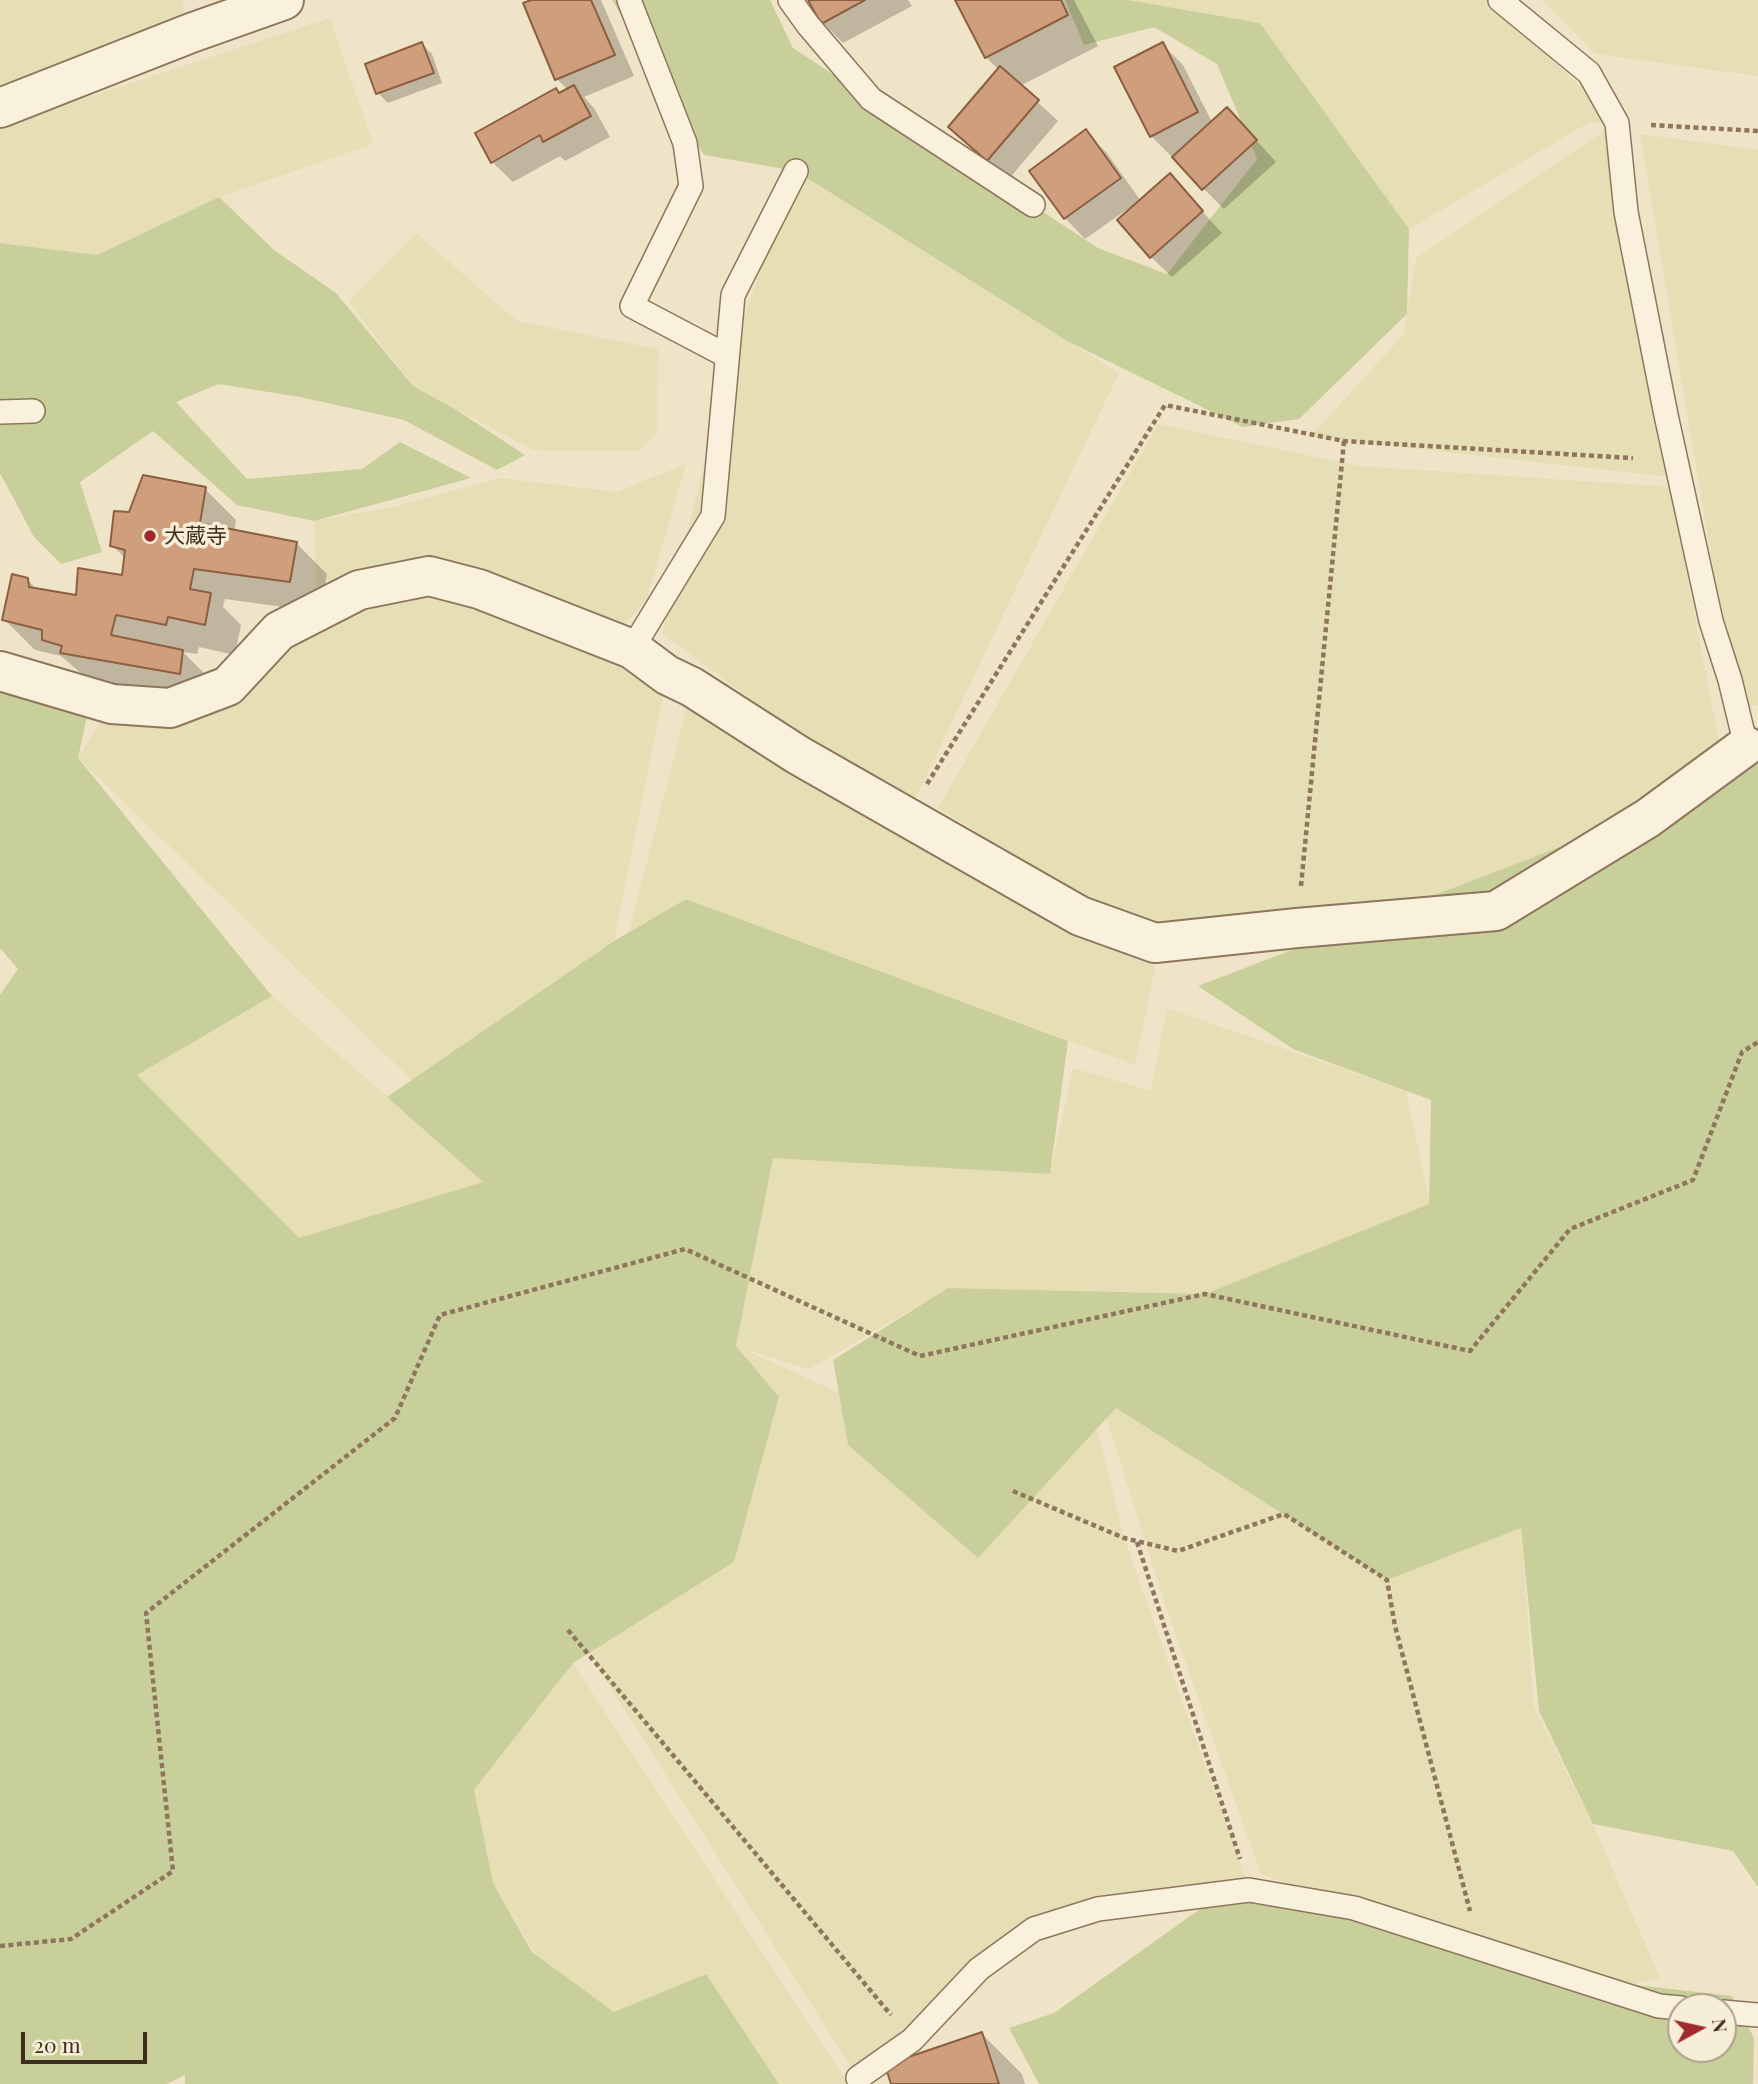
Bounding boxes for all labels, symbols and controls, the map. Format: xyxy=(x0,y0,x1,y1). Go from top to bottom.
place label: 大蔵寺 xyxy=(164,523,227,549)
marker: 大蔵寺 xyxy=(142,528,158,544)
north arrow xyxy=(1667,1993,1737,2063)
text: N xyxy=(1707,2017,1735,2034)
scale bar xyxy=(24,2018,150,2062)
text: 20 m xyxy=(34,2030,81,2058)

